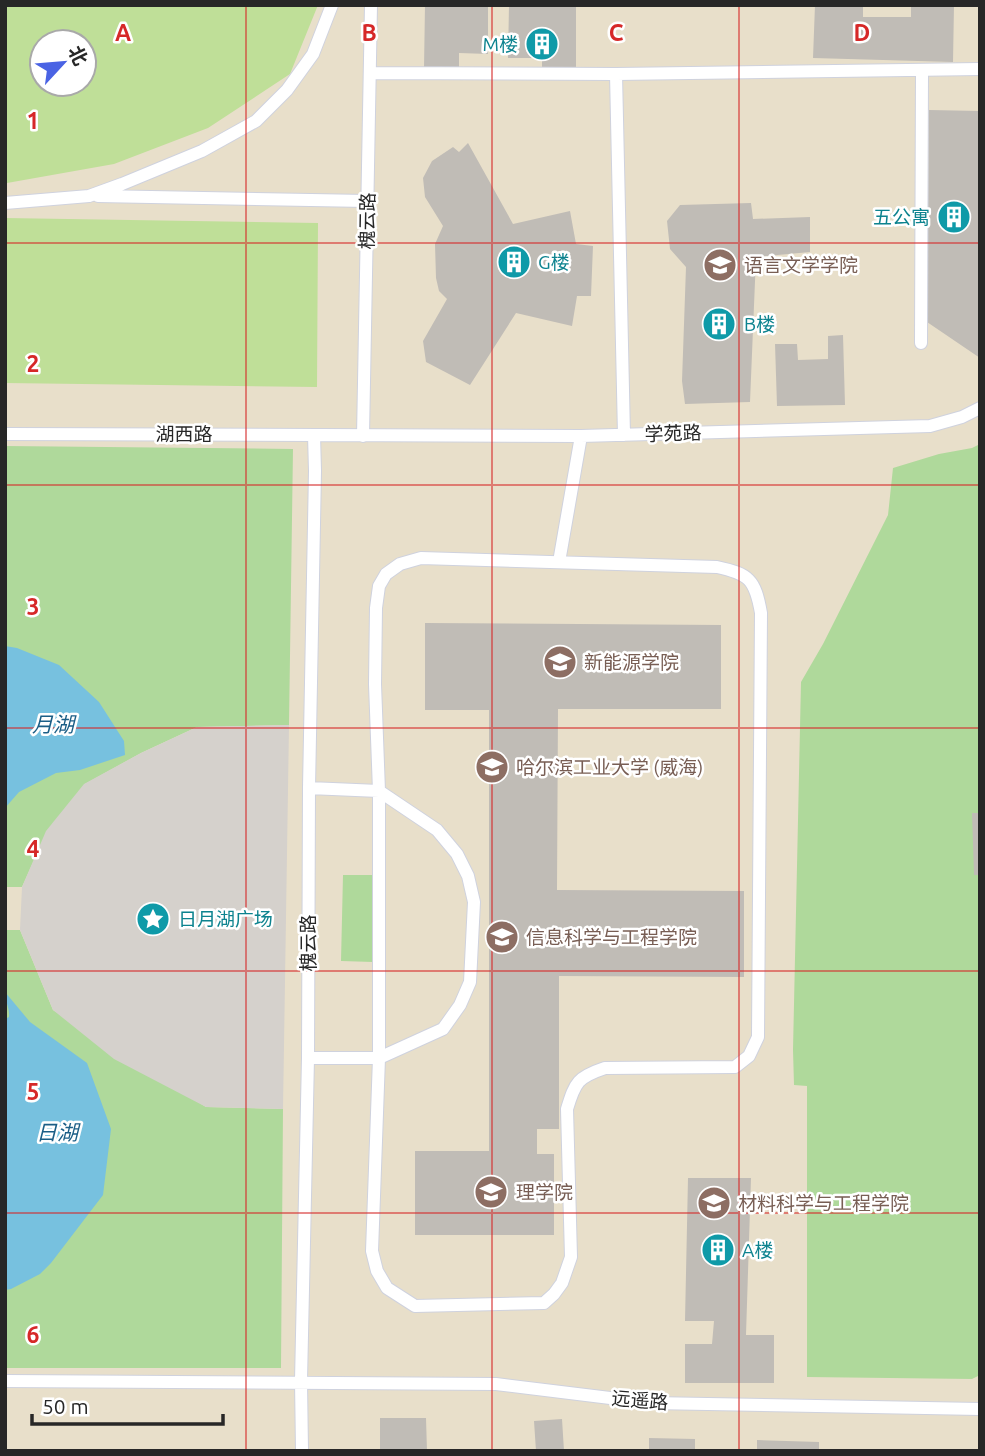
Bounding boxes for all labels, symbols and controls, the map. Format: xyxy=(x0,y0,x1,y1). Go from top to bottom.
text: A xyxy=(115,20,131,45)
text: B xyxy=(361,20,377,45)
text: C xyxy=(609,20,624,45)
text: D xyxy=(854,20,870,45)
building icon: M楼 xyxy=(523,25,561,63)
north arrow xyxy=(28,28,98,98)
place label: M楼 xyxy=(482,33,518,55)
text: 北 xyxy=(64,42,92,69)
text: 1 xyxy=(27,108,39,133)
street label: 槐云路 xyxy=(356,192,378,250)
building icon: 五公寓 xyxy=(935,198,973,236)
place label: 五公寓 xyxy=(873,206,930,228)
building icon: G楼 xyxy=(495,243,533,281)
school or university icon: 语言文学学院 xyxy=(701,246,739,284)
place label: G楼 xyxy=(538,251,570,273)
place label: 语言文学学院 xyxy=(744,254,858,276)
building icon: B楼 xyxy=(700,305,738,343)
place label: B楼 xyxy=(744,313,775,335)
text: 2 xyxy=(27,351,39,376)
street label: 学苑路 xyxy=(644,421,702,445)
street label: 湖西路 xyxy=(155,423,213,445)
text: 3 xyxy=(27,594,39,619)
school or university icon: 新能源学院 xyxy=(541,643,579,681)
place label: 新能源学院 xyxy=(584,651,679,673)
water label: 月湖 xyxy=(32,712,77,736)
school or university icon: 哈尔滨工业大学 (威海) xyxy=(473,748,511,786)
place label: 哈尔滨工业大学 (威海) xyxy=(516,756,703,778)
text: 4 xyxy=(27,836,40,861)
place icon: 日月湖广场 xyxy=(134,900,172,938)
place label: 日月湖广场 xyxy=(178,908,273,930)
street label: 槐云路 xyxy=(297,914,319,972)
school or university icon: 信息科学与工程学院 xyxy=(483,918,521,956)
place label: 信息科学与工程学院 xyxy=(526,926,697,948)
text: 5 xyxy=(27,1079,39,1104)
water label: 日湖 xyxy=(36,1120,81,1144)
school or university icon: 理学院 xyxy=(472,1173,510,1211)
place label: 理学院 xyxy=(516,1181,573,1203)
school or university icon: 材料科学与工程学院 xyxy=(695,1184,733,1222)
place label: 材料科学与工程学院 xyxy=(738,1192,909,1214)
building icon: A楼 xyxy=(699,1231,737,1269)
place label: A楼 xyxy=(742,1239,773,1261)
text: 6 xyxy=(27,1322,40,1347)
scale bar xyxy=(32,1382,222,1426)
street label: 远遥路 xyxy=(611,1387,669,1413)
text: 50 m xyxy=(42,1394,89,1418)

